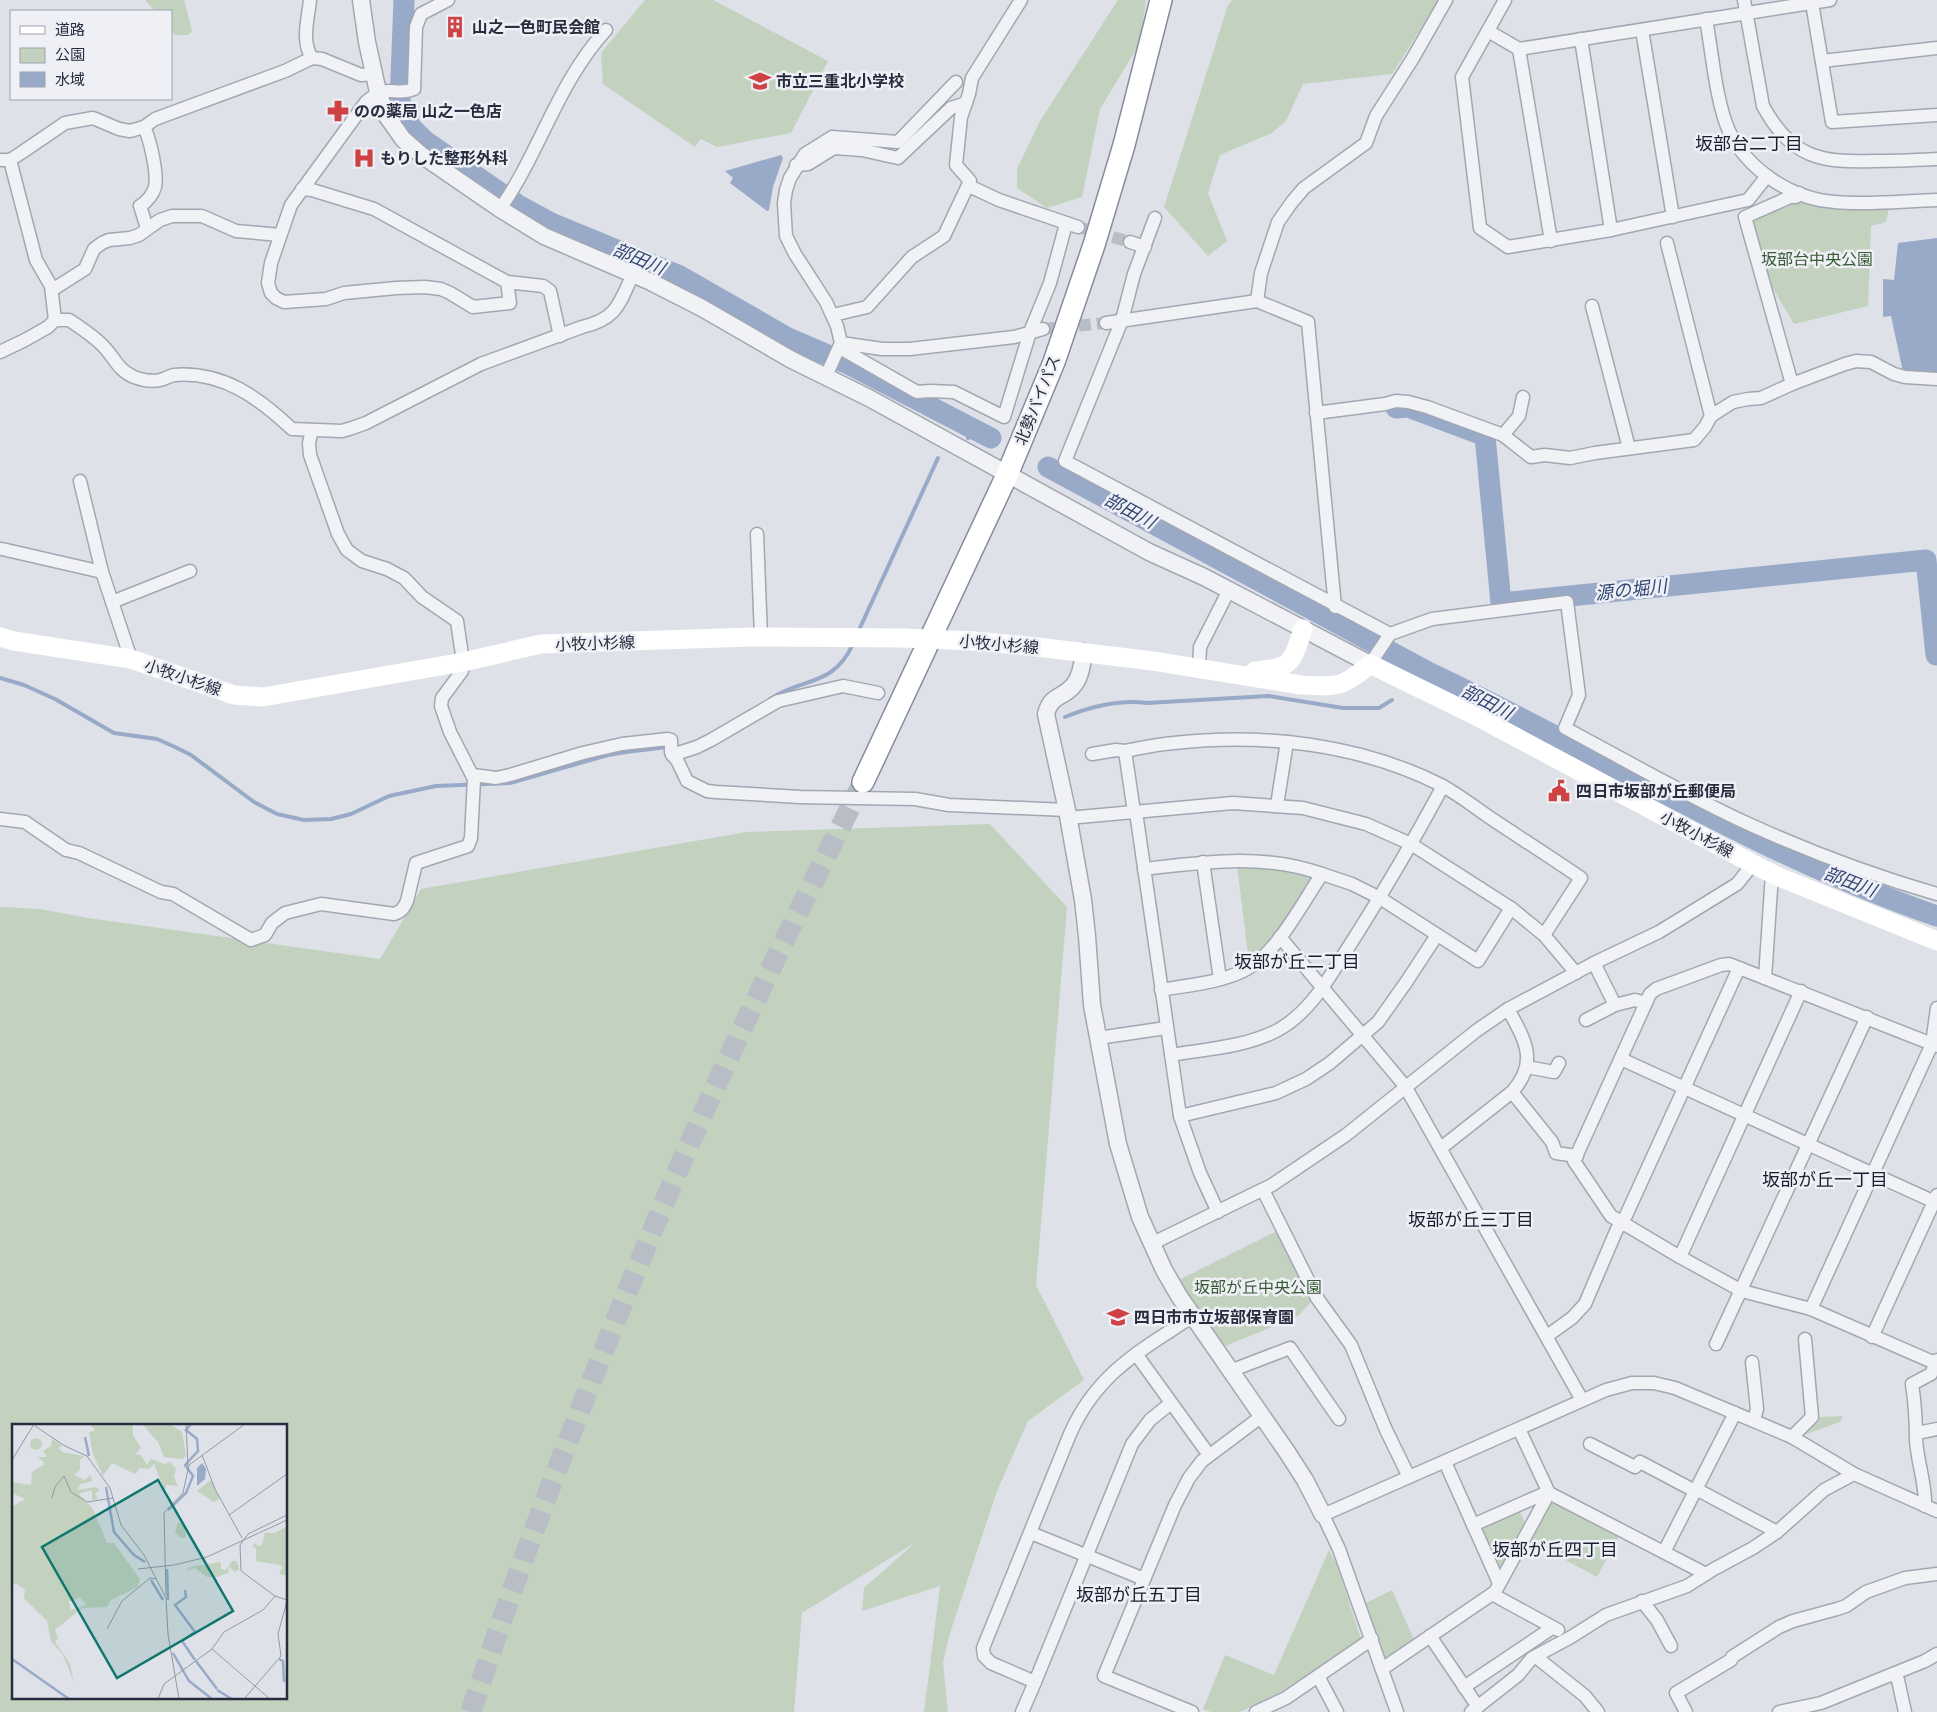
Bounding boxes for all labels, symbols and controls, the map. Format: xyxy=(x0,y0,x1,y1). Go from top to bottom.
legend xyxy=(10,10,172,100)
building icon: 山之一色町民会館 xyxy=(442,14,468,40)
place label: 山之一色町民会館 xyxy=(472,18,600,36)
text: 道路 xyxy=(55,21,85,38)
text: 公園 xyxy=(55,46,85,63)
school or university icon: 市立三重北小学校 xyxy=(747,68,773,94)
text: 水域 xyxy=(55,71,85,88)
place label: 市立三重北小学校 xyxy=(776,72,904,90)
pharmacy icon: のの薬局 山之一色店 xyxy=(325,98,351,124)
place label: のの薬局 山之一色店 xyxy=(354,102,502,120)
district label: 坂部台二丁目 xyxy=(1695,133,1803,153)
hospital icon: もりした整形外科 xyxy=(351,145,377,171)
place label: もりした整形外科 xyxy=(380,149,508,167)
water label: 部田川 xyxy=(611,238,670,279)
park label: 坂部台中央公園 xyxy=(1761,250,1873,268)
street label: 北勢バイパス xyxy=(1011,352,1063,448)
water label: 部田川 xyxy=(1102,489,1161,533)
water label: 源の堀川 xyxy=(1594,575,1670,603)
street label: 小牧小杉線 xyxy=(958,632,1040,656)
street label: 小牧小杉線 xyxy=(555,633,635,653)
street label: 小牧小杉線 xyxy=(142,655,224,699)
water label: 部田川 xyxy=(1459,680,1518,723)
public building icon: 四日市坂部が丘郵便局 xyxy=(1546,778,1572,804)
place label: 四日市坂部が丘郵便局 xyxy=(1576,782,1736,800)
street label: 小牧小杉線 xyxy=(1657,807,1737,861)
water label: 部田川 xyxy=(1822,862,1881,901)
district label: 坂部が丘二丁目 xyxy=(1234,951,1360,971)
district label: 坂部が丘一丁目 xyxy=(1762,1169,1888,1189)
district label: 坂部が丘三丁目 xyxy=(1408,1209,1534,1229)
park label: 坂部が丘中央公園 xyxy=(1194,1278,1322,1296)
school or university icon: 四日市市立坂部保育園 xyxy=(1105,1304,1131,1330)
place label: 四日市市立坂部保育園 xyxy=(1134,1308,1294,1326)
inset map xyxy=(12,1424,288,1700)
district label: 坂部が丘四丁目 xyxy=(1492,1539,1618,1559)
district label: 坂部が丘五丁目 xyxy=(1076,1584,1202,1604)

